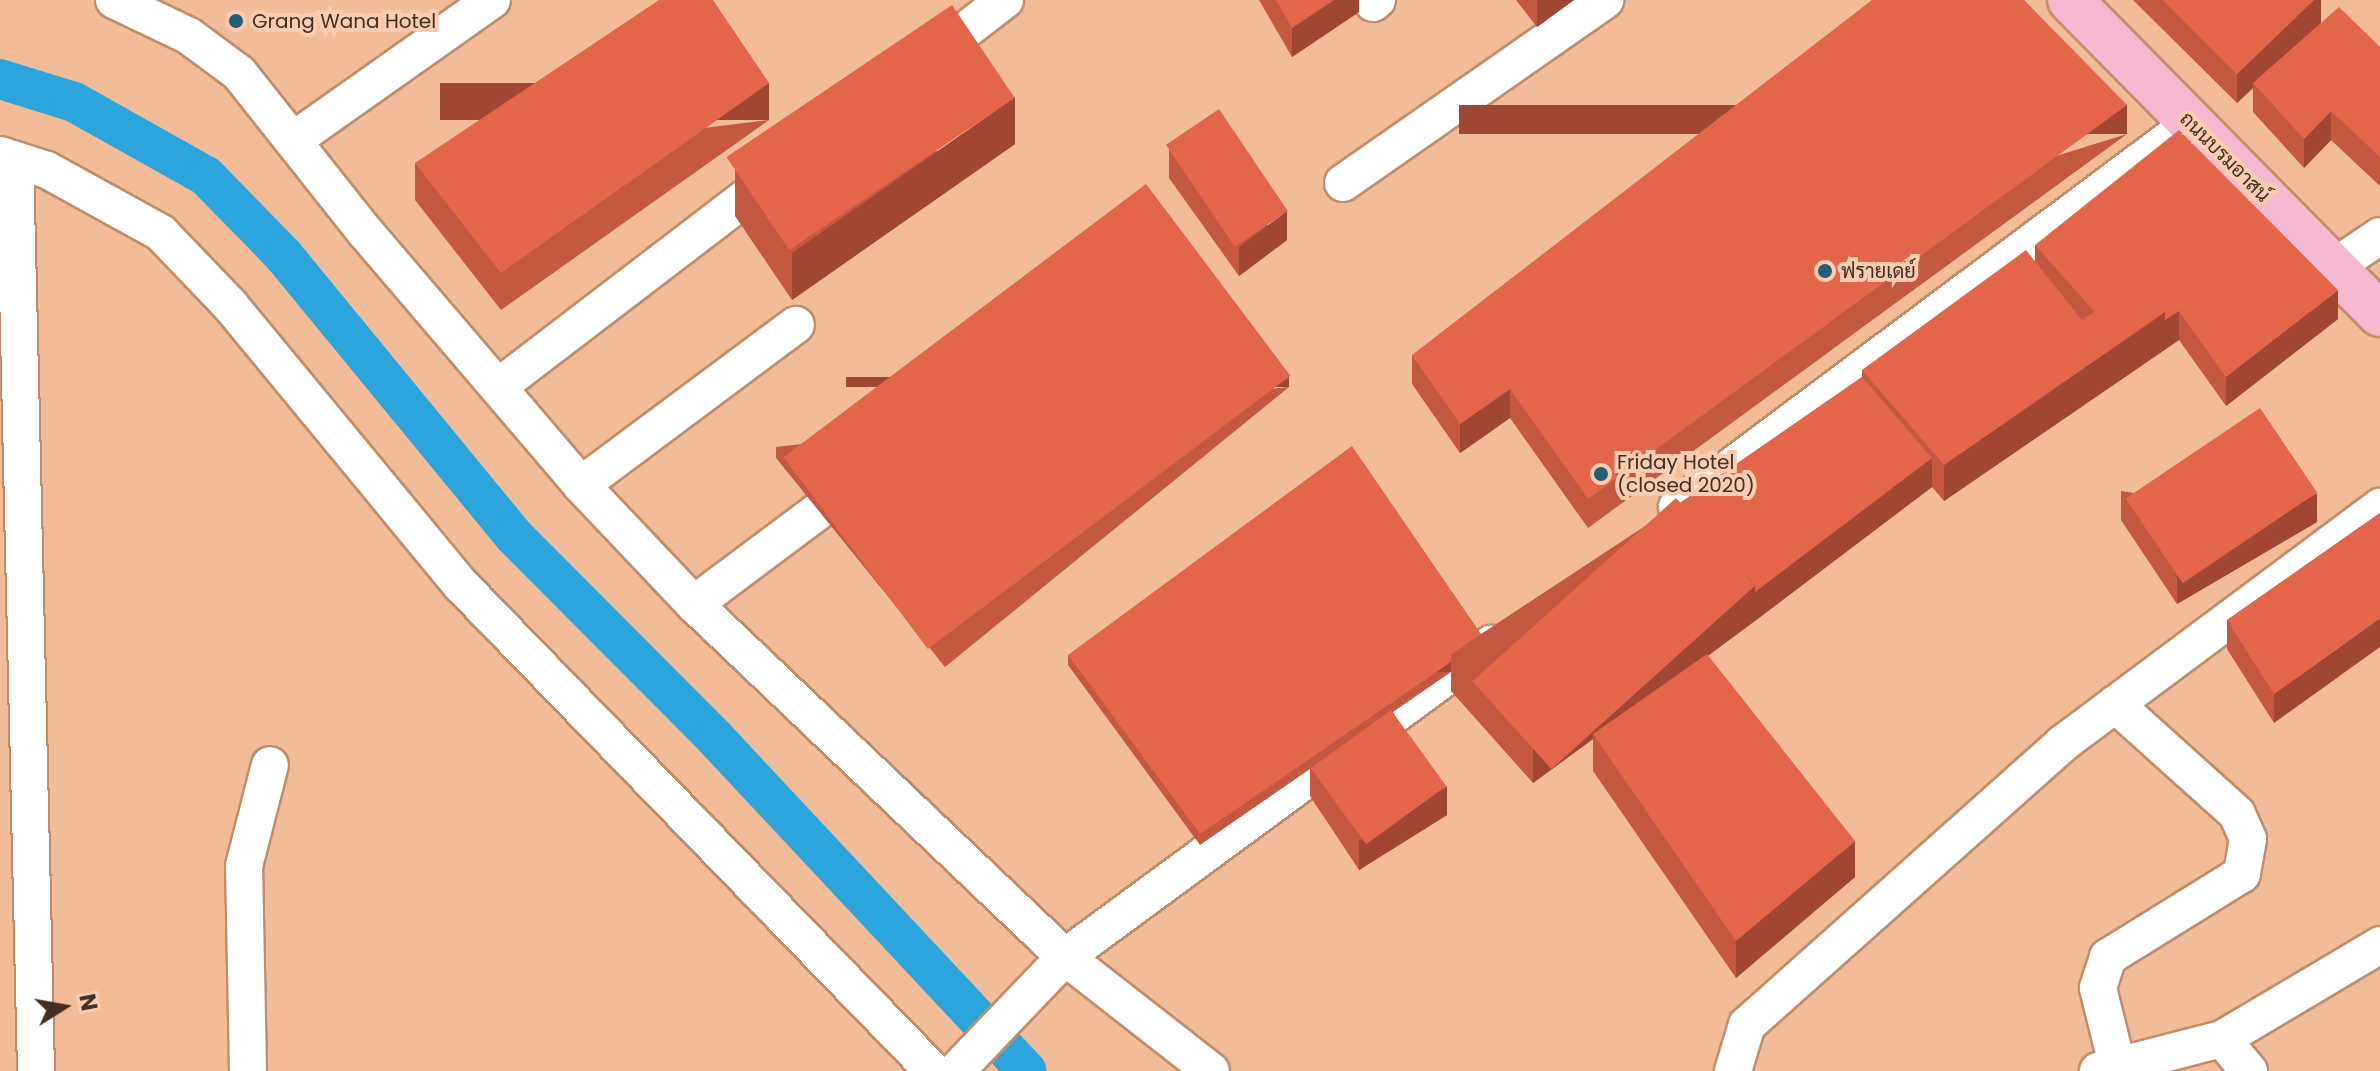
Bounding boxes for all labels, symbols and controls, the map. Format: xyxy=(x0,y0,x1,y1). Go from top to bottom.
place label: Grang Wana Hotel xyxy=(252,9,436,33)
marker: Grang Wana Hotel xyxy=(227,12,245,30)
street label: ถนนบรมอาสน์ xyxy=(2175,107,2275,207)
place label: ฟรายเดย์ xyxy=(1841,259,1916,283)
marker: ฟรายเดย์ xyxy=(1816,262,1834,280)
place label: Friday Hotel (closed 2020) xyxy=(1617,450,1755,497)
marker: Friday Hotel (closed 2020) xyxy=(1592,465,1610,483)
north arrow xyxy=(24,967,104,1047)
text: N xyxy=(71,991,105,1013)

